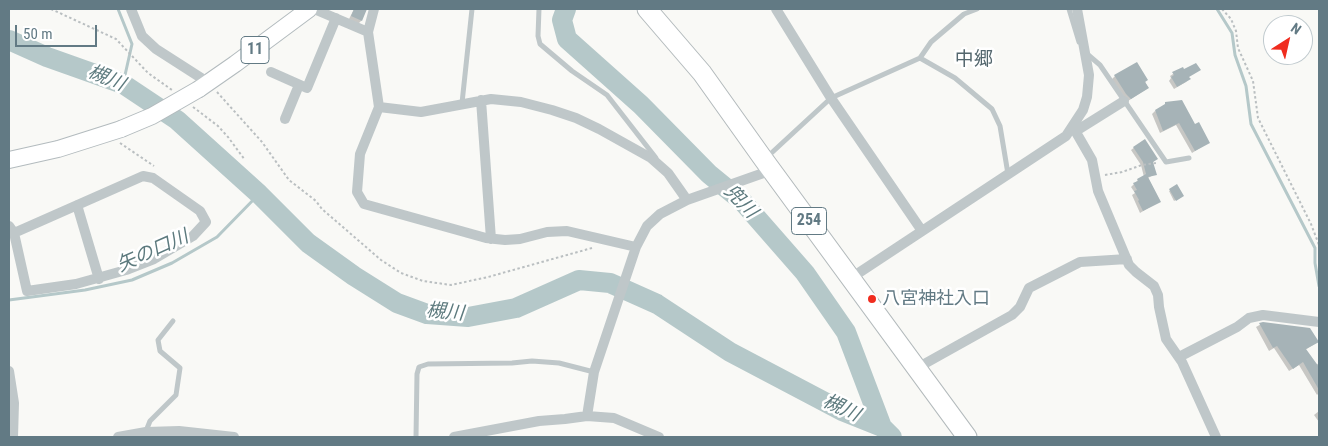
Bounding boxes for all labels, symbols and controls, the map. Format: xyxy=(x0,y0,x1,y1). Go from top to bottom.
scale bar xyxy=(18,15,100,47)
north arrow xyxy=(1263,15,1313,65)
text: N xyxy=(1288,20,1304,38)
text: 50 m xyxy=(23,25,53,43)
road number: 11 xyxy=(241,36,269,64)
district label: 中郷 xyxy=(955,49,993,71)
water label: 槻川 xyxy=(84,61,128,97)
water label: 兜川 xyxy=(719,180,761,224)
road number: 254 xyxy=(792,208,826,235)
water label: 矢の口川 xyxy=(114,226,192,278)
place label: 八宮神社入口 xyxy=(882,288,990,310)
marker: 八宮神社入口 xyxy=(866,293,878,305)
water label: 槻川 xyxy=(425,300,465,326)
water label: 槻川 xyxy=(819,391,863,427)

